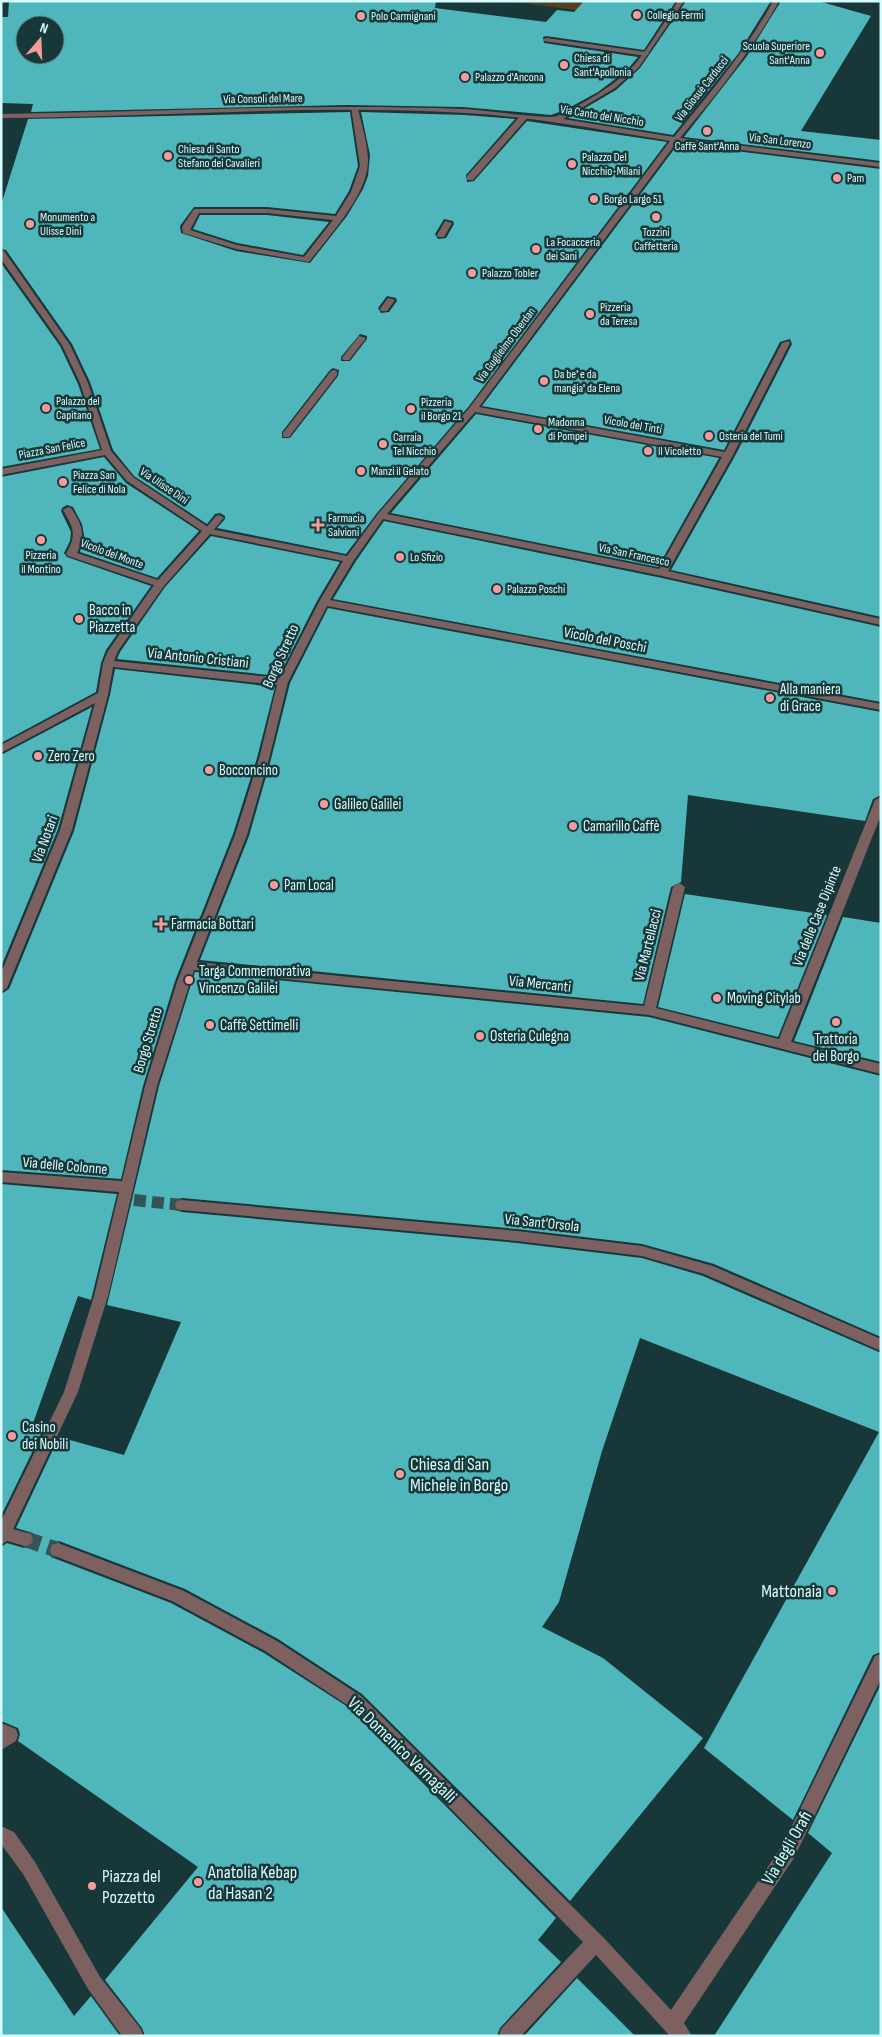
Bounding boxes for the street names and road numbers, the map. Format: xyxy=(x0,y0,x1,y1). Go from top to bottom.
street label: Via Giosuè Carducci xyxy=(672,53,732,125)
street label: Via Consoli del Mare xyxy=(223,91,303,107)
street label: Via Canto del Nicchio xyxy=(559,102,645,130)
street label: Via San Lorenzo xyxy=(748,130,812,152)
street label: Via Guglielmo Oberdan xyxy=(473,305,539,385)
street label: Vicolo del Tinti xyxy=(603,413,663,437)
street label: Piazza San Felice xyxy=(18,435,87,463)
street label: Via Ulisse Dini xyxy=(137,464,191,508)
street label: Vicolo del Monte xyxy=(78,536,146,572)
street label: Via San Francesco xyxy=(597,540,671,570)
street label: Borgo Stretto xyxy=(259,621,303,691)
street label: Vicolo del Poschi xyxy=(562,623,648,657)
street label: Via Antonio Cristiani xyxy=(147,643,250,673)
street label: Via Notari xyxy=(28,813,62,865)
street label: Via delle Case Dipinte xyxy=(788,863,846,969)
street label: Via Martellacci xyxy=(630,907,666,983)
street label: Via Mercanti xyxy=(508,971,572,997)
street label: Borgo Stretto xyxy=(129,1005,167,1075)
street label: Via delle Colonne xyxy=(22,1153,108,1179)
street label: Via Sant'Orsola xyxy=(504,1210,581,1236)
street label: Via Domenico Vernagalli xyxy=(343,1693,461,1807)
street label: Via degli Orafi xyxy=(757,1807,817,1889)

